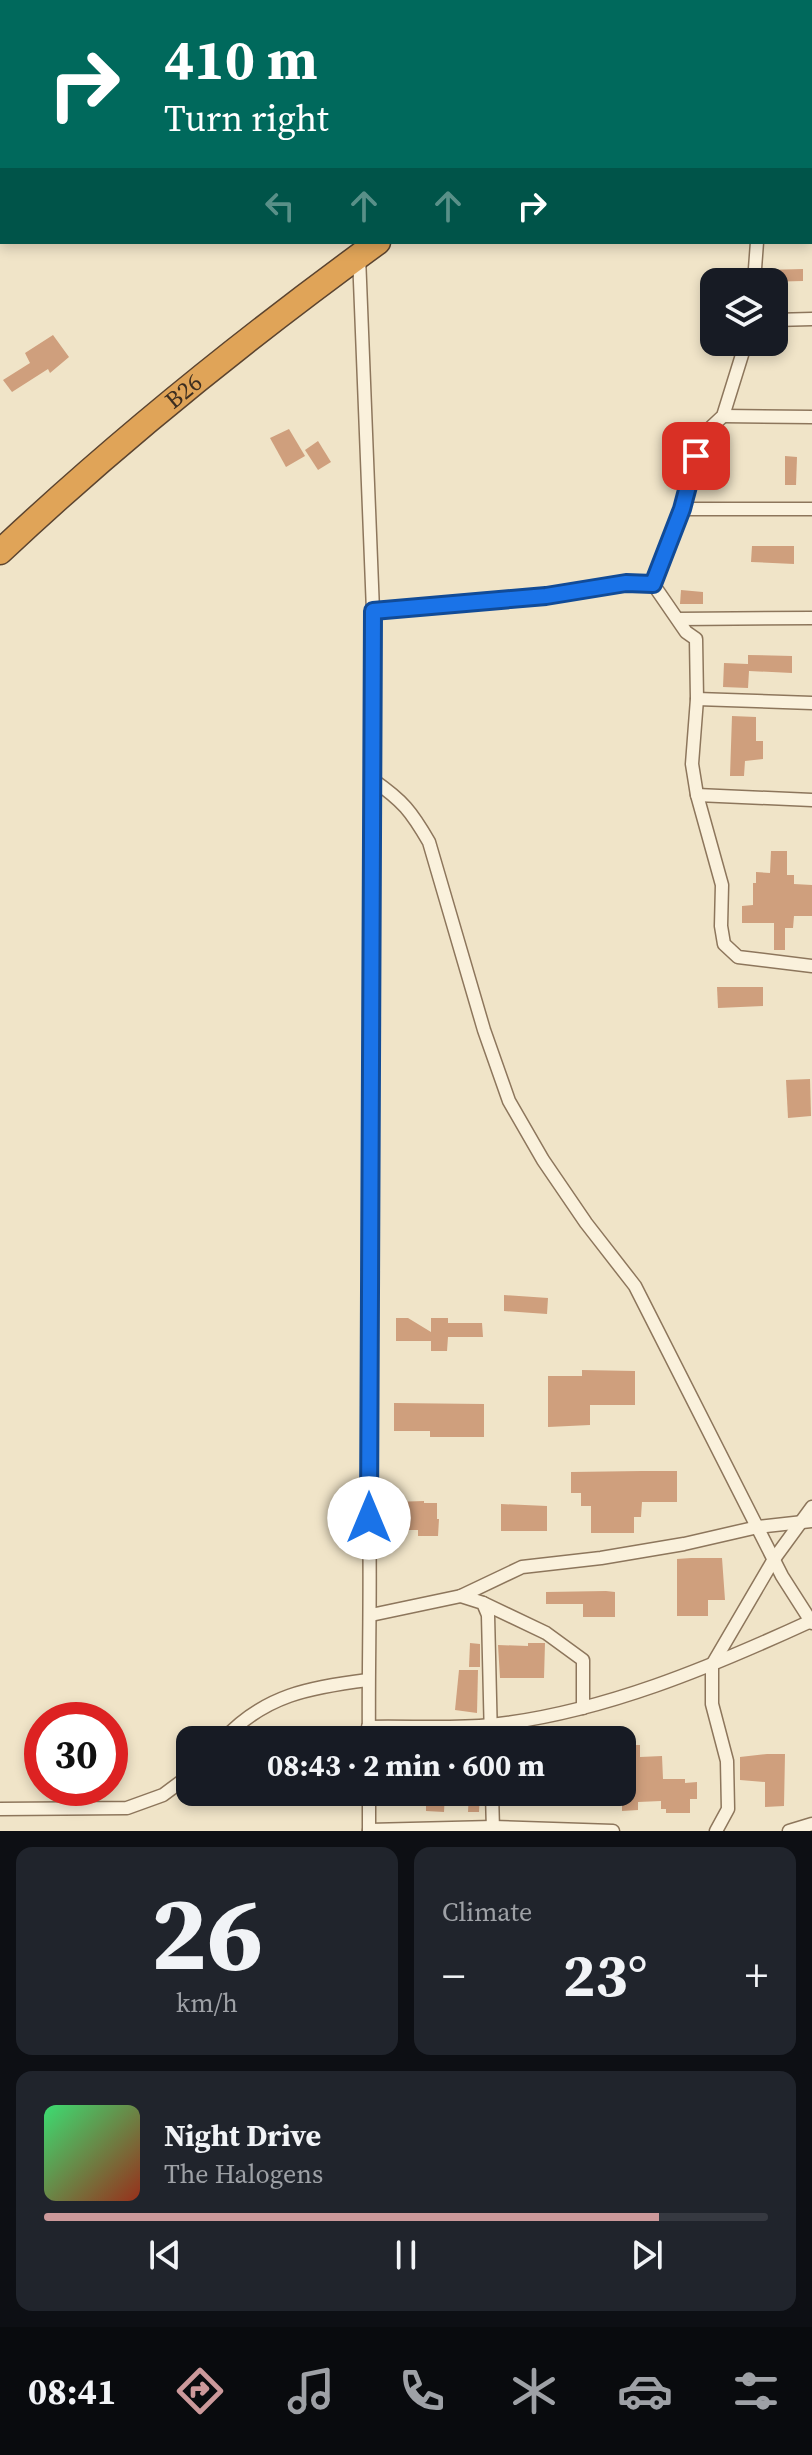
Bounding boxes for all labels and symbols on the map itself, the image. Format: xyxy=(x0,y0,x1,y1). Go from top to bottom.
street label: B26 xyxy=(158,366,209,416)
pin xyxy=(662,422,730,490)
position arrow xyxy=(327,1476,411,1560)
speed limit sign: 30 xyxy=(24,1702,128,1806)

